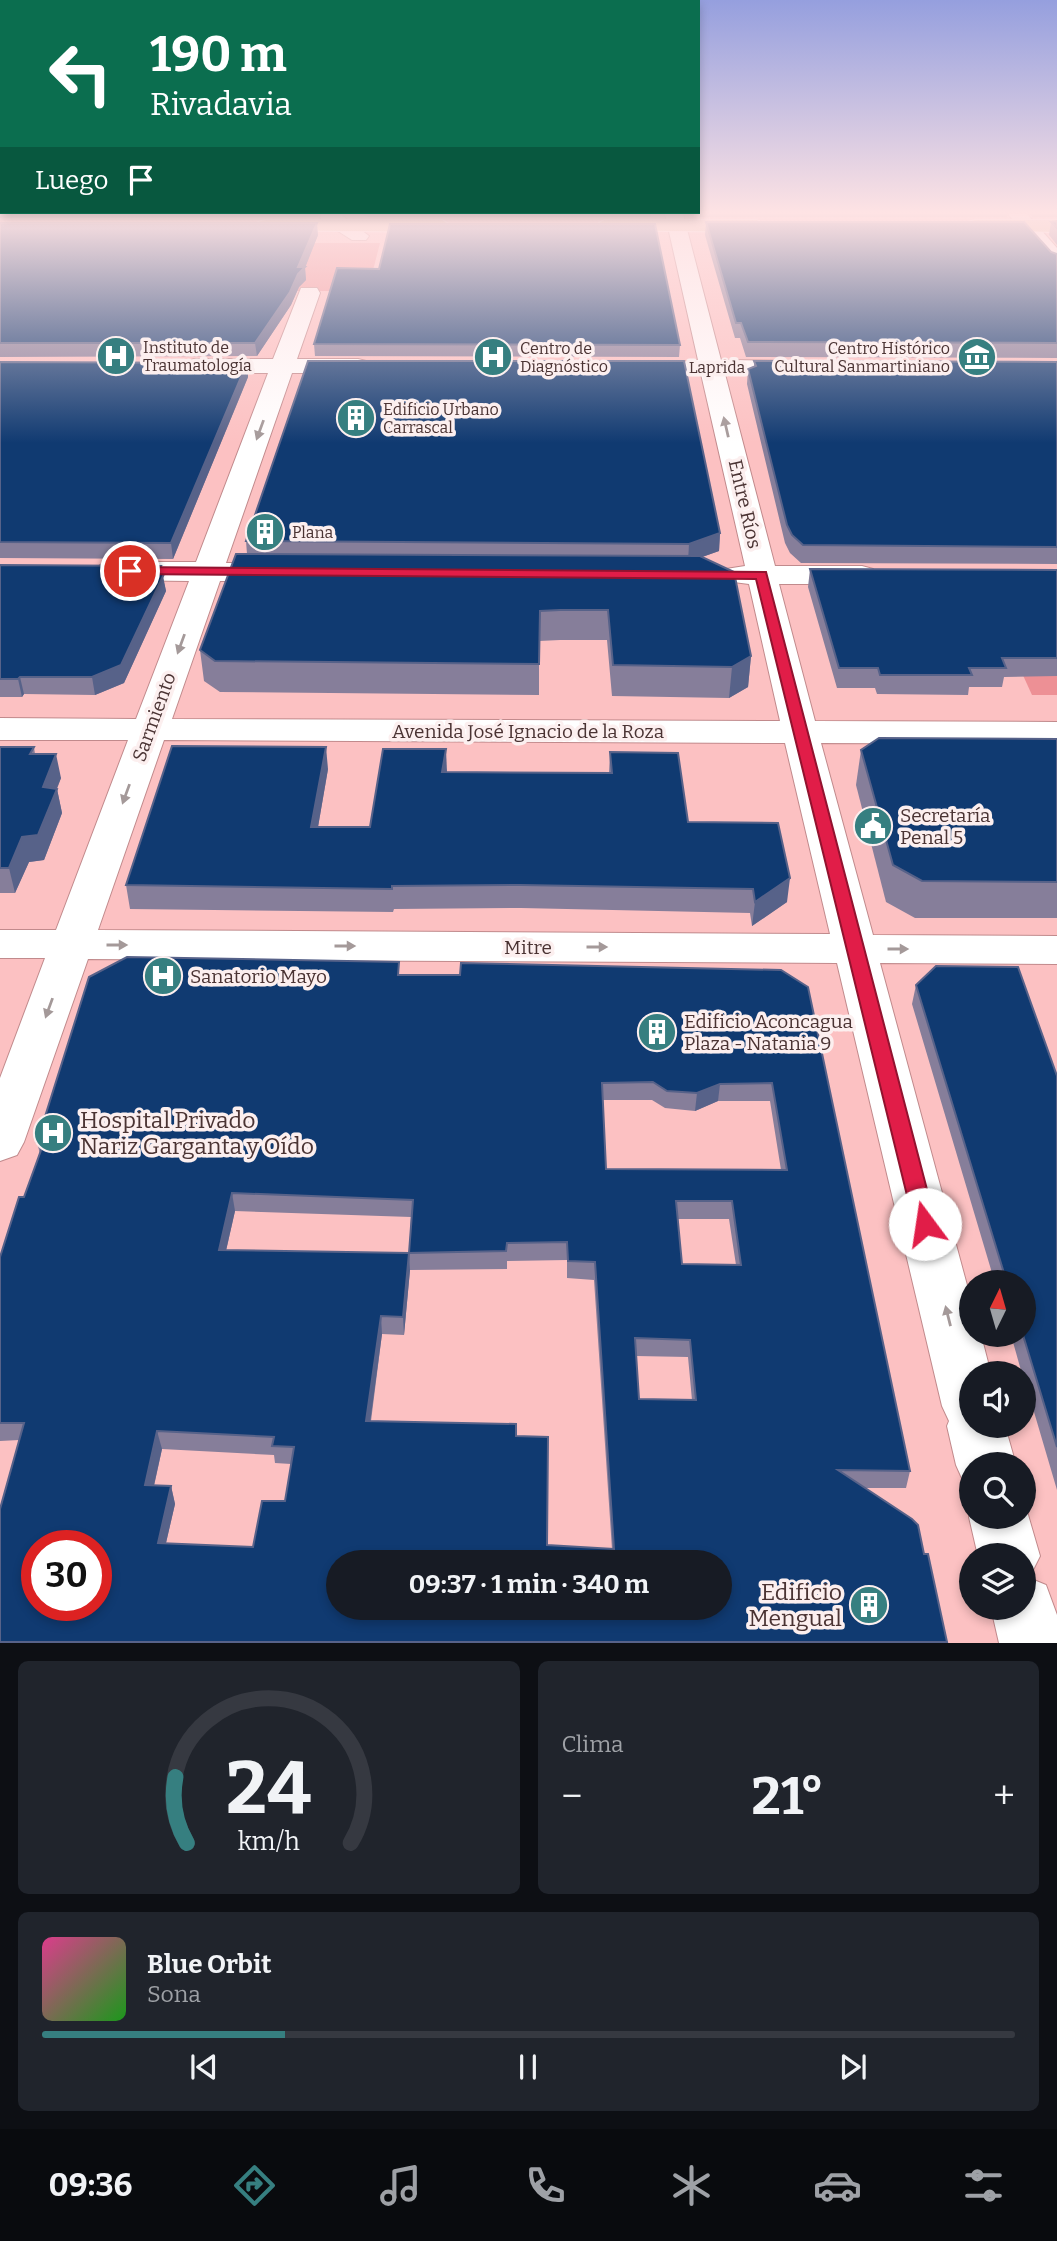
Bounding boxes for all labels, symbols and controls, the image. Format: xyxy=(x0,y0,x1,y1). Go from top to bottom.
text: 190 m xyxy=(150,25,287,84)
icon: left xyxy=(35,28,126,119)
text: Rivadavia xyxy=(150,85,292,123)
icon: arrive xyxy=(122,161,160,199)
text: Luego xyxy=(35,165,108,196)
hospital icon: Instituto de Traumatología xyxy=(95,335,137,377)
hospital icon: Centro de Diagnóstico xyxy=(472,336,514,378)
museum icon: Centro Histórico Cultural Sanmartiniano xyxy=(956,336,998,378)
place label: Instituto de Traumatología xyxy=(143,338,252,375)
place label: Centro de Diagnóstico xyxy=(520,339,608,376)
place label: Centro Histórico Cultural Sanmartiniano xyxy=(774,339,950,376)
street label: Laprida xyxy=(689,358,746,377)
building icon: Edificio Urbano Carrascal xyxy=(335,397,377,439)
place label: Edificio Urbano Carrascal xyxy=(383,400,499,437)
one-way arrow xyxy=(720,416,731,438)
one-way arrow xyxy=(254,420,265,441)
street label: Entre Ríos xyxy=(724,457,766,551)
building icon: Plana xyxy=(244,511,286,553)
place label: Plana xyxy=(292,523,334,542)
pin xyxy=(100,541,160,601)
icon: arrive xyxy=(111,552,149,590)
one-way arrow xyxy=(176,633,187,654)
street label: Sarmiento xyxy=(127,669,181,765)
street label: Avenida José Ignacio de la Roza xyxy=(392,720,665,743)
one-way arrow xyxy=(120,784,131,805)
place label: Secretaría Penal 5 xyxy=(900,804,991,849)
public building icon: Secretaría Penal 5 xyxy=(852,805,894,847)
street label: Mitre xyxy=(504,936,552,959)
one-way arrow xyxy=(106,939,128,951)
one-way arrow xyxy=(334,940,356,952)
one-way arrow xyxy=(586,942,608,953)
one-way arrow xyxy=(887,943,909,955)
hospital icon: Sanatorio Mayo xyxy=(142,955,184,997)
place label: Sanatorio Mayo xyxy=(190,965,327,988)
one-way arrow xyxy=(43,997,54,1018)
place label: Edificio Aconcagua Plaza - Natania 9 xyxy=(684,1010,853,1055)
building icon: Edificio Aconcagua Plaza - Natania 9 xyxy=(636,1011,678,1053)
place label: Hospital Privado Nariz Garganta y Oído xyxy=(80,1106,314,1160)
hospital icon: Hospital Privado Nariz Garganta y Oído xyxy=(32,1112,74,1154)
position arrow xyxy=(888,1187,962,1261)
north arrow xyxy=(959,1270,1036,1348)
map controls xyxy=(959,1270,1036,1620)
one-way arrow xyxy=(942,1305,953,1327)
button: sound xyxy=(959,1361,1036,1438)
button: search xyxy=(959,1452,1036,1529)
speed limit sign: 30 xyxy=(21,1530,112,1621)
button: layers xyxy=(959,1543,1036,1620)
text: 09:37 · 1 min · 340 m xyxy=(409,1569,649,1600)
place label: Edificio Mengual xyxy=(748,1578,842,1632)
building icon: Edificio Mengual xyxy=(848,1584,890,1626)
text: Clima xyxy=(562,1730,624,1758)
text: 24 xyxy=(226,1746,311,1833)
text: 21° xyxy=(752,1765,824,1828)
text: − xyxy=(562,1773,582,1819)
text: + xyxy=(993,1773,1015,1819)
text: km/h xyxy=(238,1827,300,1857)
text: Blue Orbit xyxy=(147,1949,271,1980)
text: Sona xyxy=(147,1980,201,2008)
icon: previous xyxy=(185,2048,223,2086)
icon: pause xyxy=(509,2048,547,2086)
icon: next xyxy=(834,2048,872,2086)
icon: directions xyxy=(230,2161,279,2210)
icon: music xyxy=(376,2161,425,2210)
icon: phone xyxy=(521,2161,570,2210)
icon: climate xyxy=(667,2161,716,2210)
icon: car xyxy=(813,2161,862,2210)
icon: filters xyxy=(959,2161,1008,2210)
text: 09:36 xyxy=(48,2166,133,2204)

